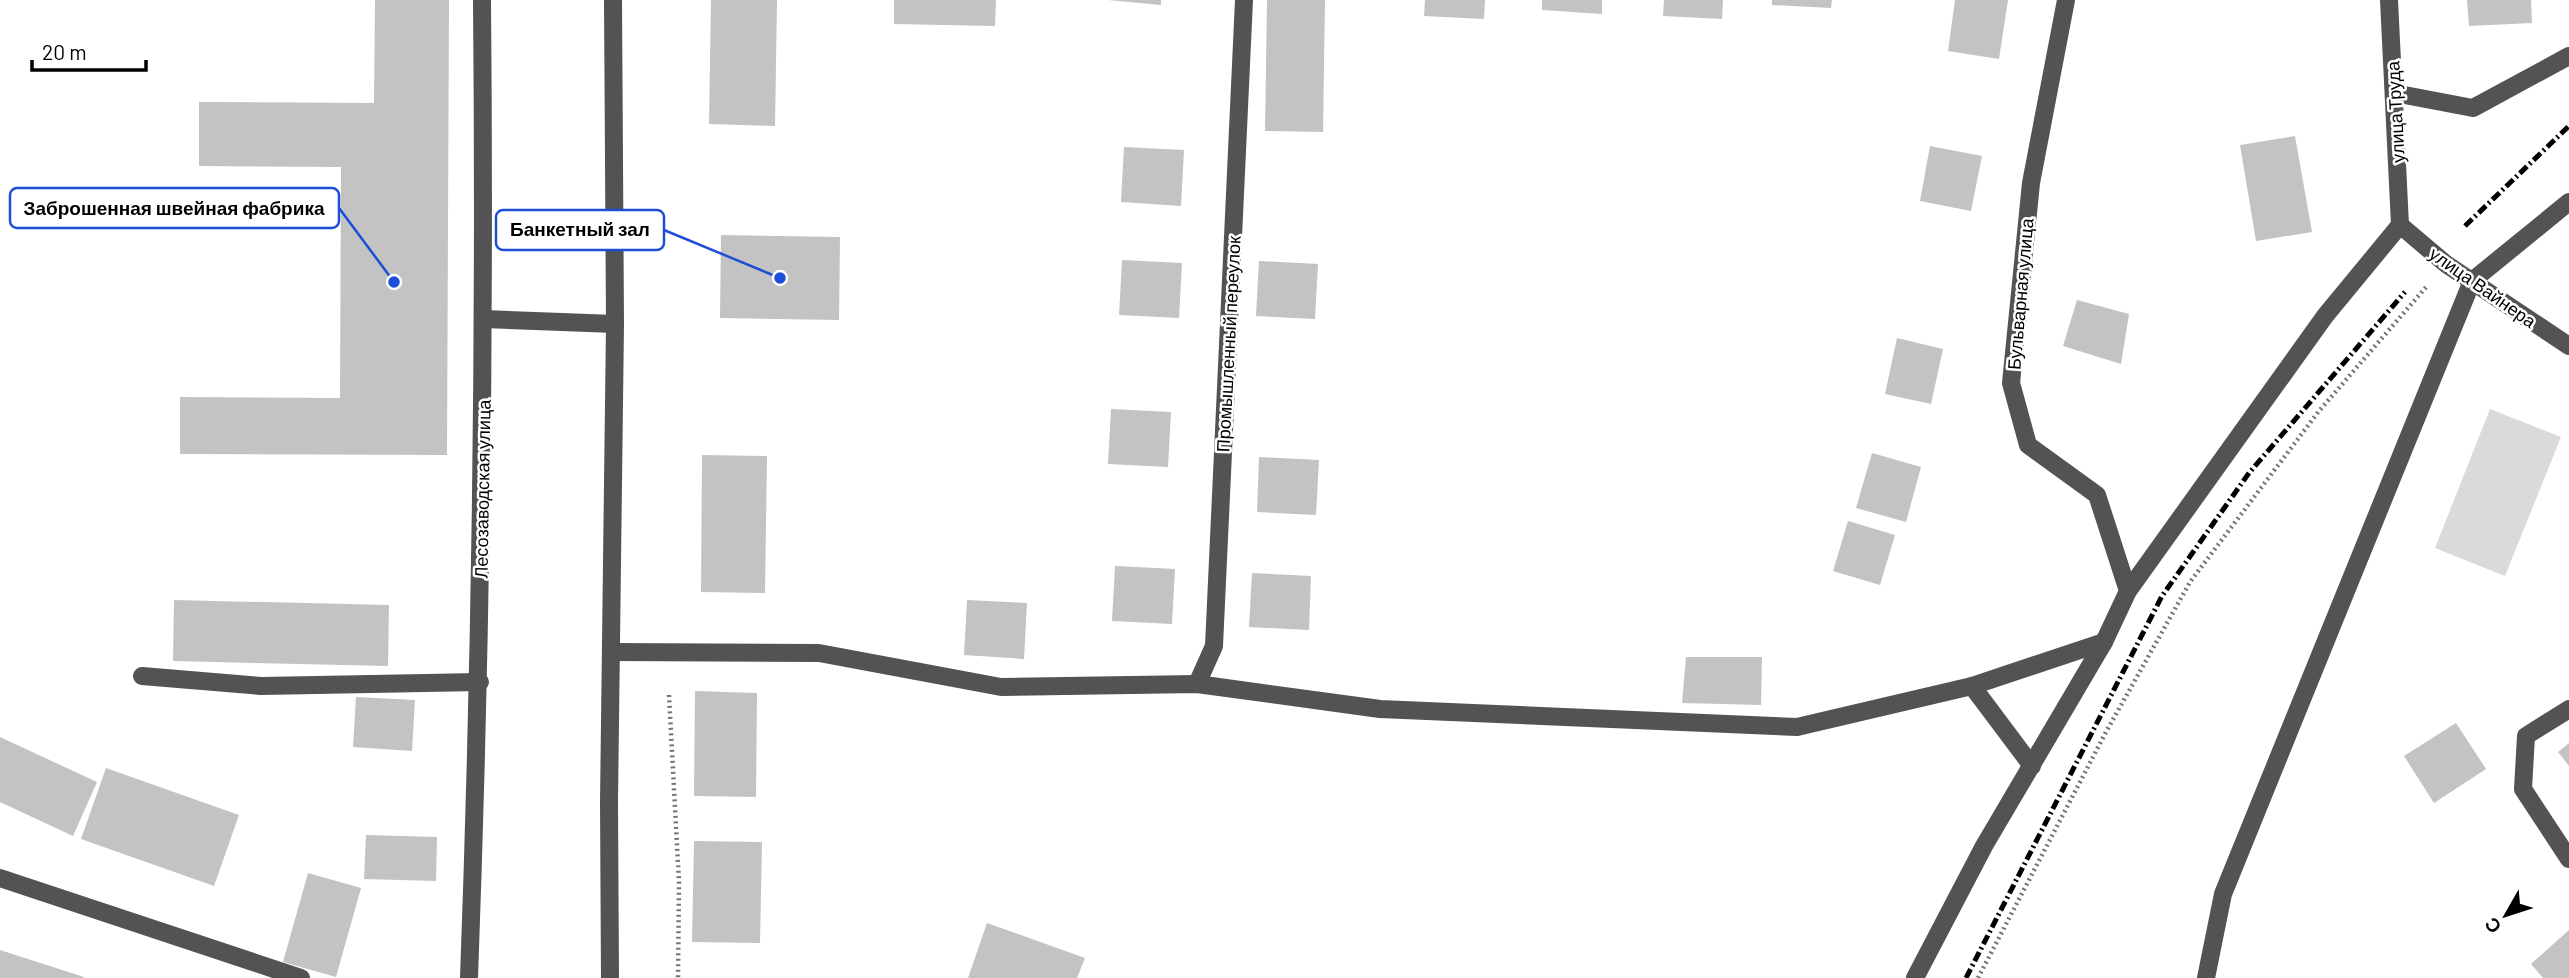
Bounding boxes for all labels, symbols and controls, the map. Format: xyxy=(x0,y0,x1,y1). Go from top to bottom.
scale bar xyxy=(32,28,145,72)
text: 20 m xyxy=(42,39,87,64)
street label: улица Труда xyxy=(2381,60,2409,163)
callout: Заброшенная швейная фабрика xyxy=(10,188,339,228)
text: Заброшенная швейная фабрика xyxy=(24,196,325,219)
callout: Банкетный зал xyxy=(496,210,664,250)
street label: Бульварная улица xyxy=(2002,216,2038,371)
text: Банкетный зал xyxy=(510,217,650,240)
street label: Промышленный переулок xyxy=(1211,235,1245,453)
street label: улица Вайнера xyxy=(2425,242,2541,332)
street label: Лесозаводская улица xyxy=(469,398,495,579)
north arrow xyxy=(2471,880,2541,950)
text: С xyxy=(2479,913,2506,939)

